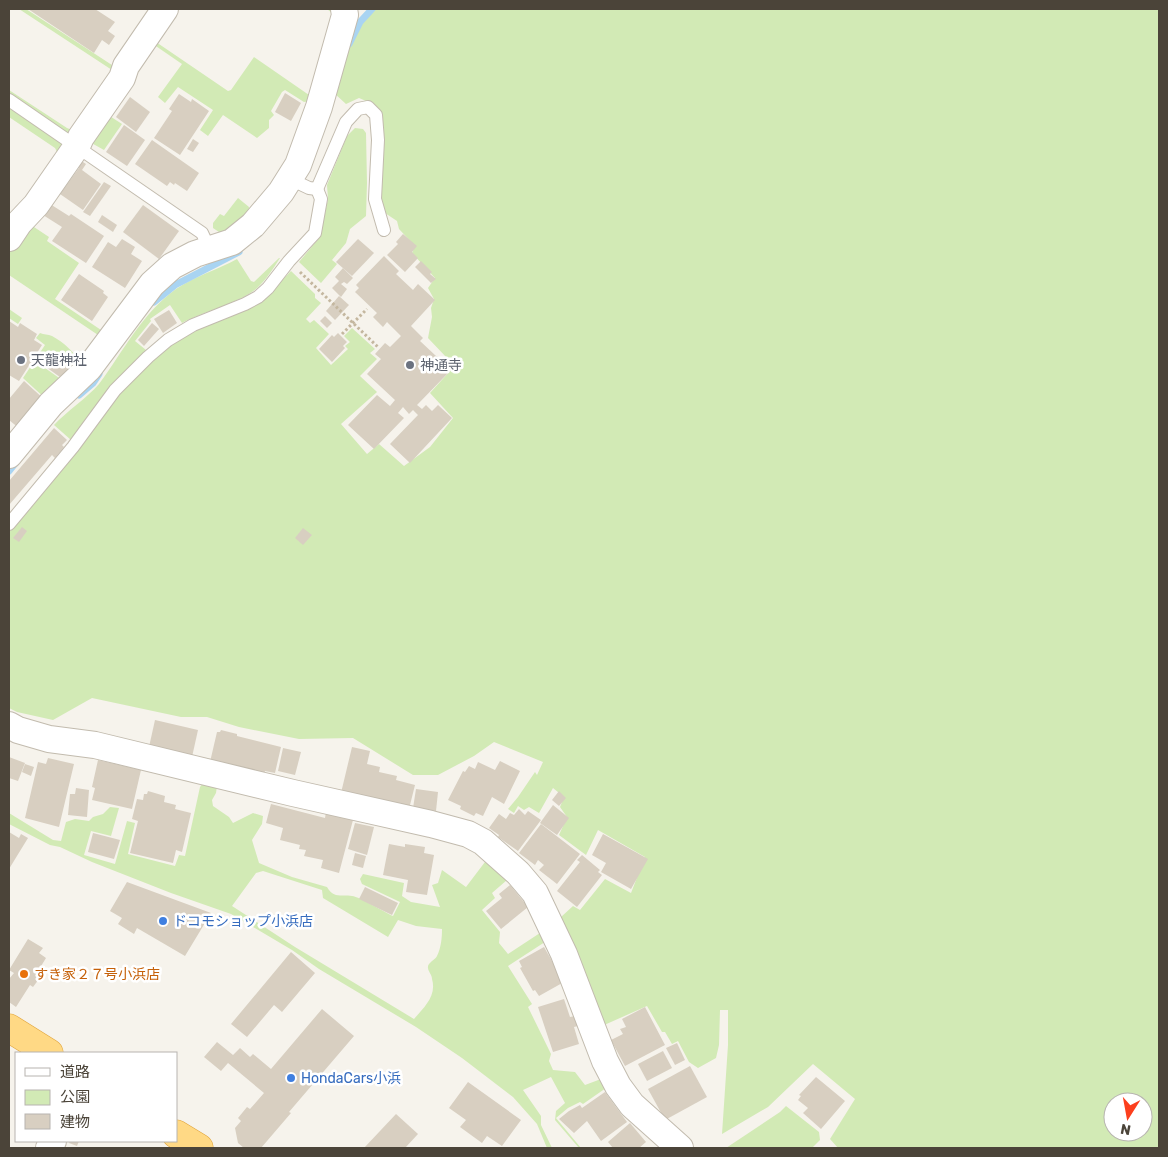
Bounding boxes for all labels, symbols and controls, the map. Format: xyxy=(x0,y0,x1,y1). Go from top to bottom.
place label: 天龍神社 xyxy=(31,352,87,369)
marker: 天龍神社 xyxy=(15,354,27,366)
place label: 神通寺 xyxy=(420,357,462,374)
marker: 神通寺 xyxy=(404,359,416,371)
place label: ドコモショップ小浜店 xyxy=(173,913,313,930)
marker: ドコモショップ小浜店 xyxy=(157,915,169,927)
place label: すき家２７号小浜店 xyxy=(34,966,160,983)
marker: すき家２７号小浜店 xyxy=(18,968,30,980)
legend xyxy=(15,1052,178,1142)
text: 道路 xyxy=(60,1063,90,1081)
place label: HondaCars小浜 xyxy=(301,1070,401,1087)
marker: HondaCars小浜 xyxy=(285,1072,297,1084)
text: 公園 xyxy=(60,1088,90,1106)
north arrow xyxy=(1103,1092,1153,1142)
text: 建物 xyxy=(60,1113,90,1131)
text: N xyxy=(1119,1120,1132,1139)

